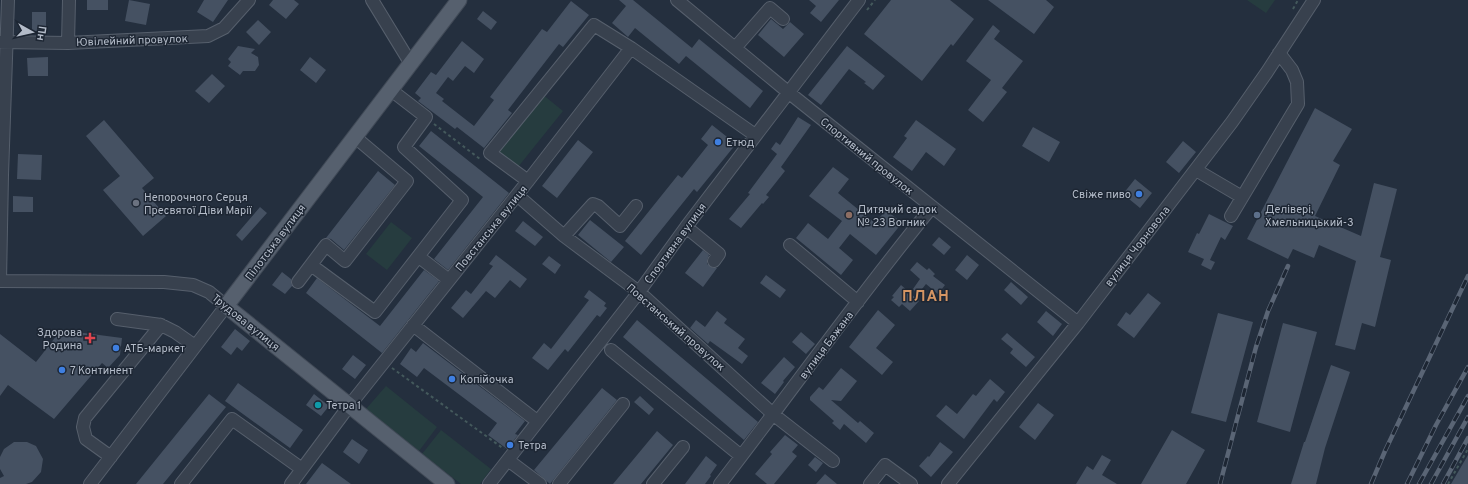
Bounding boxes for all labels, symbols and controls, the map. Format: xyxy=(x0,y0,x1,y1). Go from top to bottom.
north arrow xyxy=(12,12,52,52)
text: Пн xyxy=(33,25,49,42)
street label: Ювілейний провулок xyxy=(76,32,188,50)
street label: Спортивний провулок xyxy=(817,115,916,199)
place label: Етюд xyxy=(726,136,754,150)
marker: Етюд xyxy=(713,137,723,147)
street label: Повстанська вулиця xyxy=(453,183,531,275)
place label: Свіже пиво xyxy=(1072,188,1131,202)
marker: Свіже пиво xyxy=(1134,189,1144,199)
place label: Непорочного Серця Пресвятої Діви Марії xyxy=(144,191,252,218)
marker: Непорочного Серця Пресвятої Діви Марії xyxy=(131,198,141,208)
street label: Спортивна вулиця xyxy=(642,200,710,287)
street label: Пілотська вулиця xyxy=(242,202,309,284)
place label: Дитячий садок № 23 Вогник xyxy=(857,203,937,230)
street label: вулиця Чорновола xyxy=(1102,203,1174,290)
place label: Делівері, Хмельницький-3 xyxy=(1265,203,1354,230)
marker: Дитячий садок № 23 Вогник xyxy=(844,210,854,220)
marker: Делівері, Хмельницький-3 xyxy=(1252,210,1262,220)
street label: Повстанський провулок xyxy=(623,281,728,374)
district label: ПЛАН xyxy=(902,288,950,307)
street label: Трудова вулиця xyxy=(209,291,282,354)
street label: вулиця Бажана xyxy=(797,309,857,382)
place label: Здорова Родина xyxy=(37,326,82,353)
marker: Здорова Родина xyxy=(85,333,95,343)
place label: АТБ-маркет xyxy=(124,342,185,356)
marker: АТБ-маркет xyxy=(111,343,121,353)
place label: 7 Континент xyxy=(70,364,133,378)
marker: 7 Континент xyxy=(57,365,67,375)
place label: Копійочка xyxy=(460,373,514,387)
marker: Копійочка xyxy=(447,374,457,384)
place label: Тетра 1 xyxy=(326,399,361,413)
marker: Тетра 1 xyxy=(313,400,323,410)
place label: Тетра xyxy=(518,439,547,453)
marker: Тетра xyxy=(505,440,515,450)

